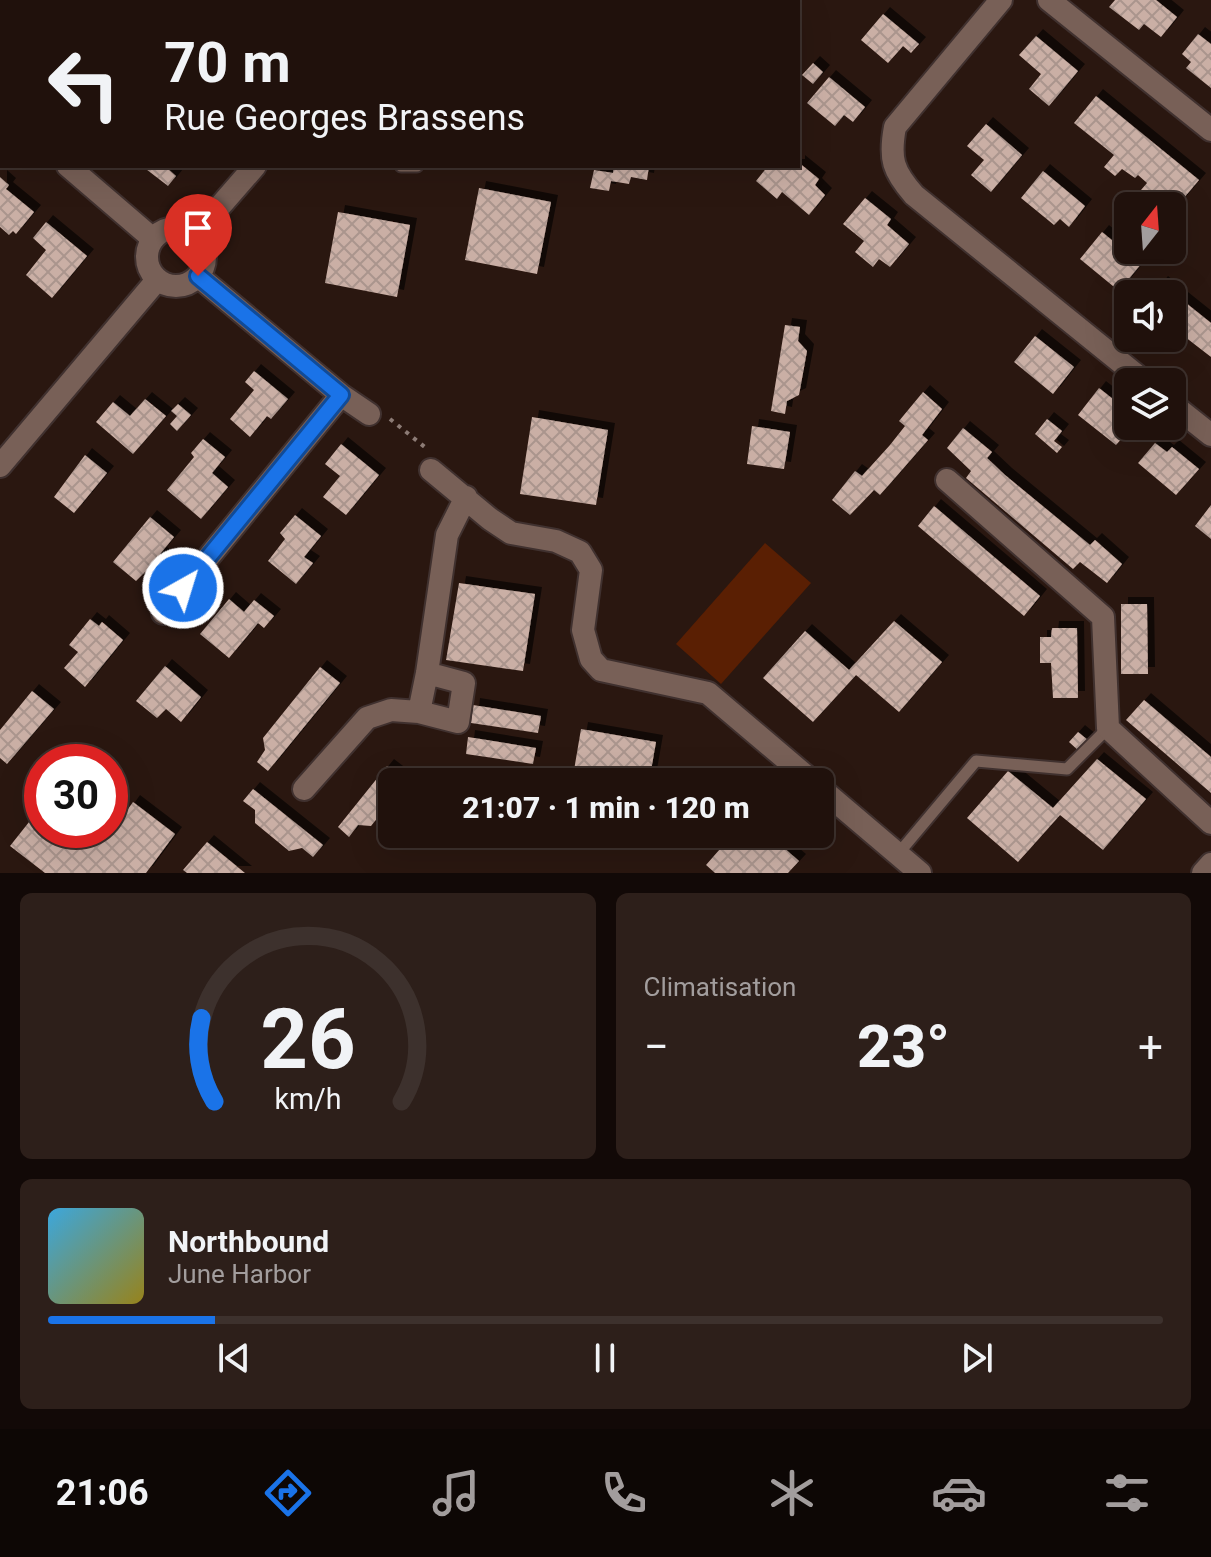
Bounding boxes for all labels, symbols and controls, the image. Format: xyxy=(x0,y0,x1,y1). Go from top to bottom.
text: 70 m xyxy=(164,30,291,96)
icon: left xyxy=(32,32,136,136)
text: Rue Georges Brassens xyxy=(164,97,525,139)
north arrow xyxy=(1114,192,1186,264)
map controls xyxy=(1114,192,1186,440)
pin xyxy=(164,194,232,276)
icon: arrive xyxy=(176,206,220,250)
button: sound xyxy=(1114,280,1186,352)
button: layers xyxy=(1114,368,1186,440)
position arrow xyxy=(141,546,225,630)
speed limit sign: 30 xyxy=(24,744,128,848)
text: 21:07 · 1 min · 120 m xyxy=(462,790,750,825)
text: Climatisation xyxy=(644,972,796,1002)
text: 26 xyxy=(260,991,355,1088)
text: 23° xyxy=(857,1011,950,1082)
text: − xyxy=(644,1021,669,1073)
text: + xyxy=(1138,1021,1163,1073)
text: km/h xyxy=(274,1082,341,1116)
text: Northbound xyxy=(168,1224,329,1259)
text: June Harbor xyxy=(168,1259,311,1289)
icon: previous xyxy=(212,1336,256,1380)
icon: pause xyxy=(583,1336,627,1380)
icon: next xyxy=(955,1336,999,1380)
icon: directions xyxy=(260,1465,316,1521)
icon: music xyxy=(428,1465,484,1521)
icon: phone xyxy=(596,1465,652,1521)
icon: climate xyxy=(764,1465,820,1521)
icon: car xyxy=(931,1465,987,1521)
icon: filters xyxy=(1099,1465,1155,1521)
text: 21:06 xyxy=(56,1472,149,1514)

